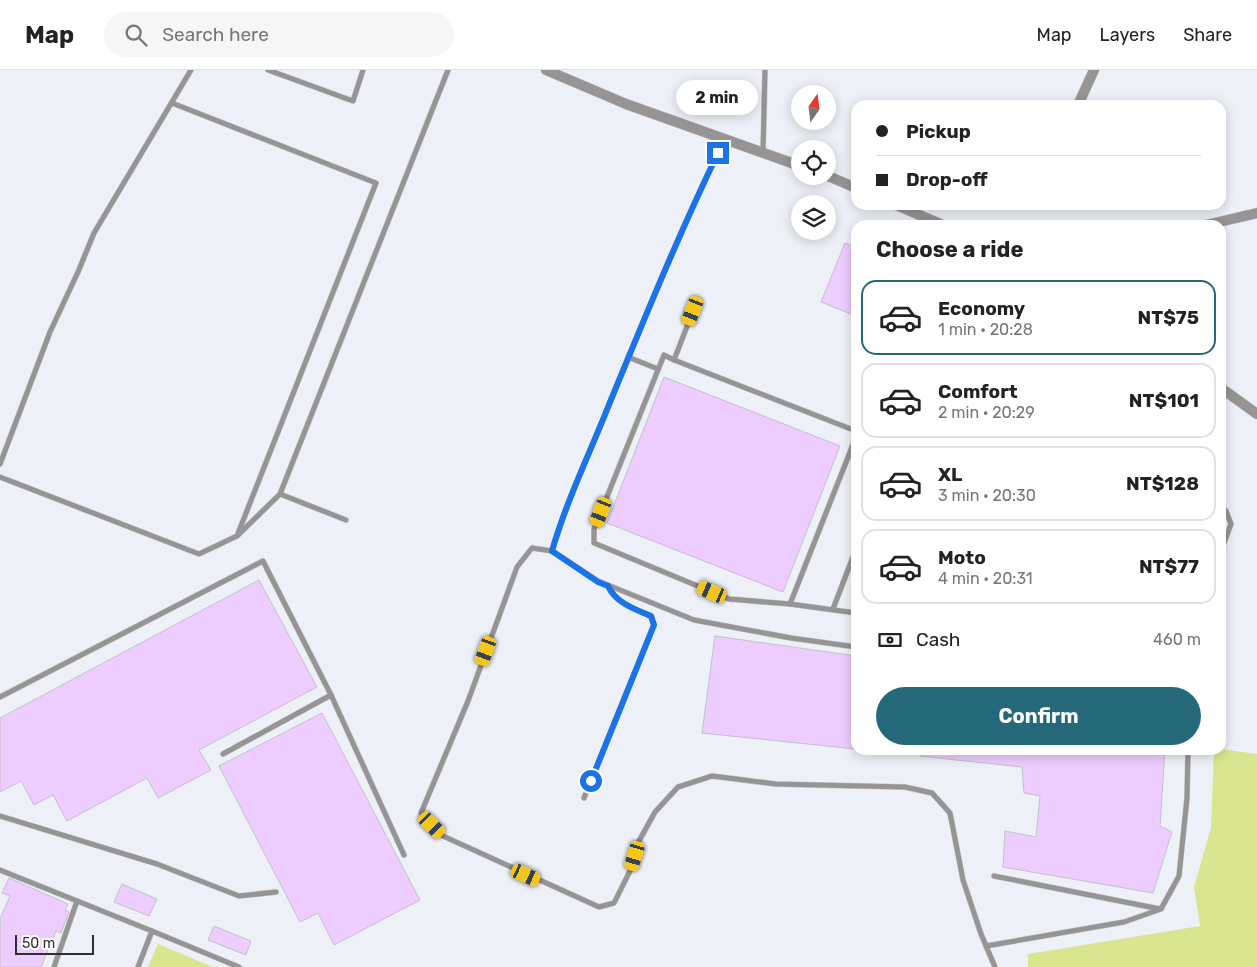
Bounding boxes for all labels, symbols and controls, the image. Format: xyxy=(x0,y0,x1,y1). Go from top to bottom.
search box xyxy=(104,12,454,57)
text: Map xyxy=(25,21,74,49)
icon: search xyxy=(122,21,150,49)
text: Search here xyxy=(162,23,269,46)
text: Map xyxy=(1037,24,1072,46)
text: Layers xyxy=(1100,24,1155,46)
text: Share xyxy=(1183,24,1232,46)
callout: 2 min xyxy=(677,81,759,116)
north arrow xyxy=(791,85,836,130)
map controls xyxy=(791,85,836,240)
text: 2 min xyxy=(695,88,739,107)
text: Pickup xyxy=(906,120,971,143)
button: locate xyxy=(791,140,836,185)
route end xyxy=(707,142,729,164)
text: Drop-off xyxy=(906,168,988,191)
button: layers xyxy=(791,195,836,240)
text: Choose a ride xyxy=(876,236,1023,263)
car xyxy=(680,294,705,328)
icon: car xyxy=(878,295,923,340)
text: Economy xyxy=(938,297,1025,320)
text: NT$75 xyxy=(1138,306,1199,329)
text: 1 min · 20:28 xyxy=(938,320,1033,339)
icon: car xyxy=(878,378,923,423)
text: Comfort xyxy=(938,380,1018,403)
text: NT$101 xyxy=(1129,389,1199,412)
text: 2 min · 20:29 xyxy=(938,403,1035,422)
icon: car xyxy=(878,461,923,506)
text: XL xyxy=(938,463,962,486)
text: NT$128 xyxy=(1126,472,1199,495)
text: 3 min · 20:30 xyxy=(938,486,1036,505)
car xyxy=(588,495,613,529)
icon: car xyxy=(878,544,923,589)
text: Moto xyxy=(938,546,986,569)
text: NT$77 xyxy=(1139,555,1199,578)
text: 4 min · 20:31 xyxy=(938,569,1033,588)
car xyxy=(695,579,728,605)
icon: cash xyxy=(876,626,904,654)
text: Cash xyxy=(916,628,960,651)
text: 460 m xyxy=(1153,630,1201,649)
car xyxy=(473,634,498,668)
button: Confirm xyxy=(876,687,1201,745)
route start xyxy=(580,770,602,792)
car xyxy=(416,809,447,841)
car xyxy=(623,839,646,873)
car xyxy=(509,862,542,888)
scale bar xyxy=(15,932,94,955)
text: 50 m xyxy=(22,935,55,952)

